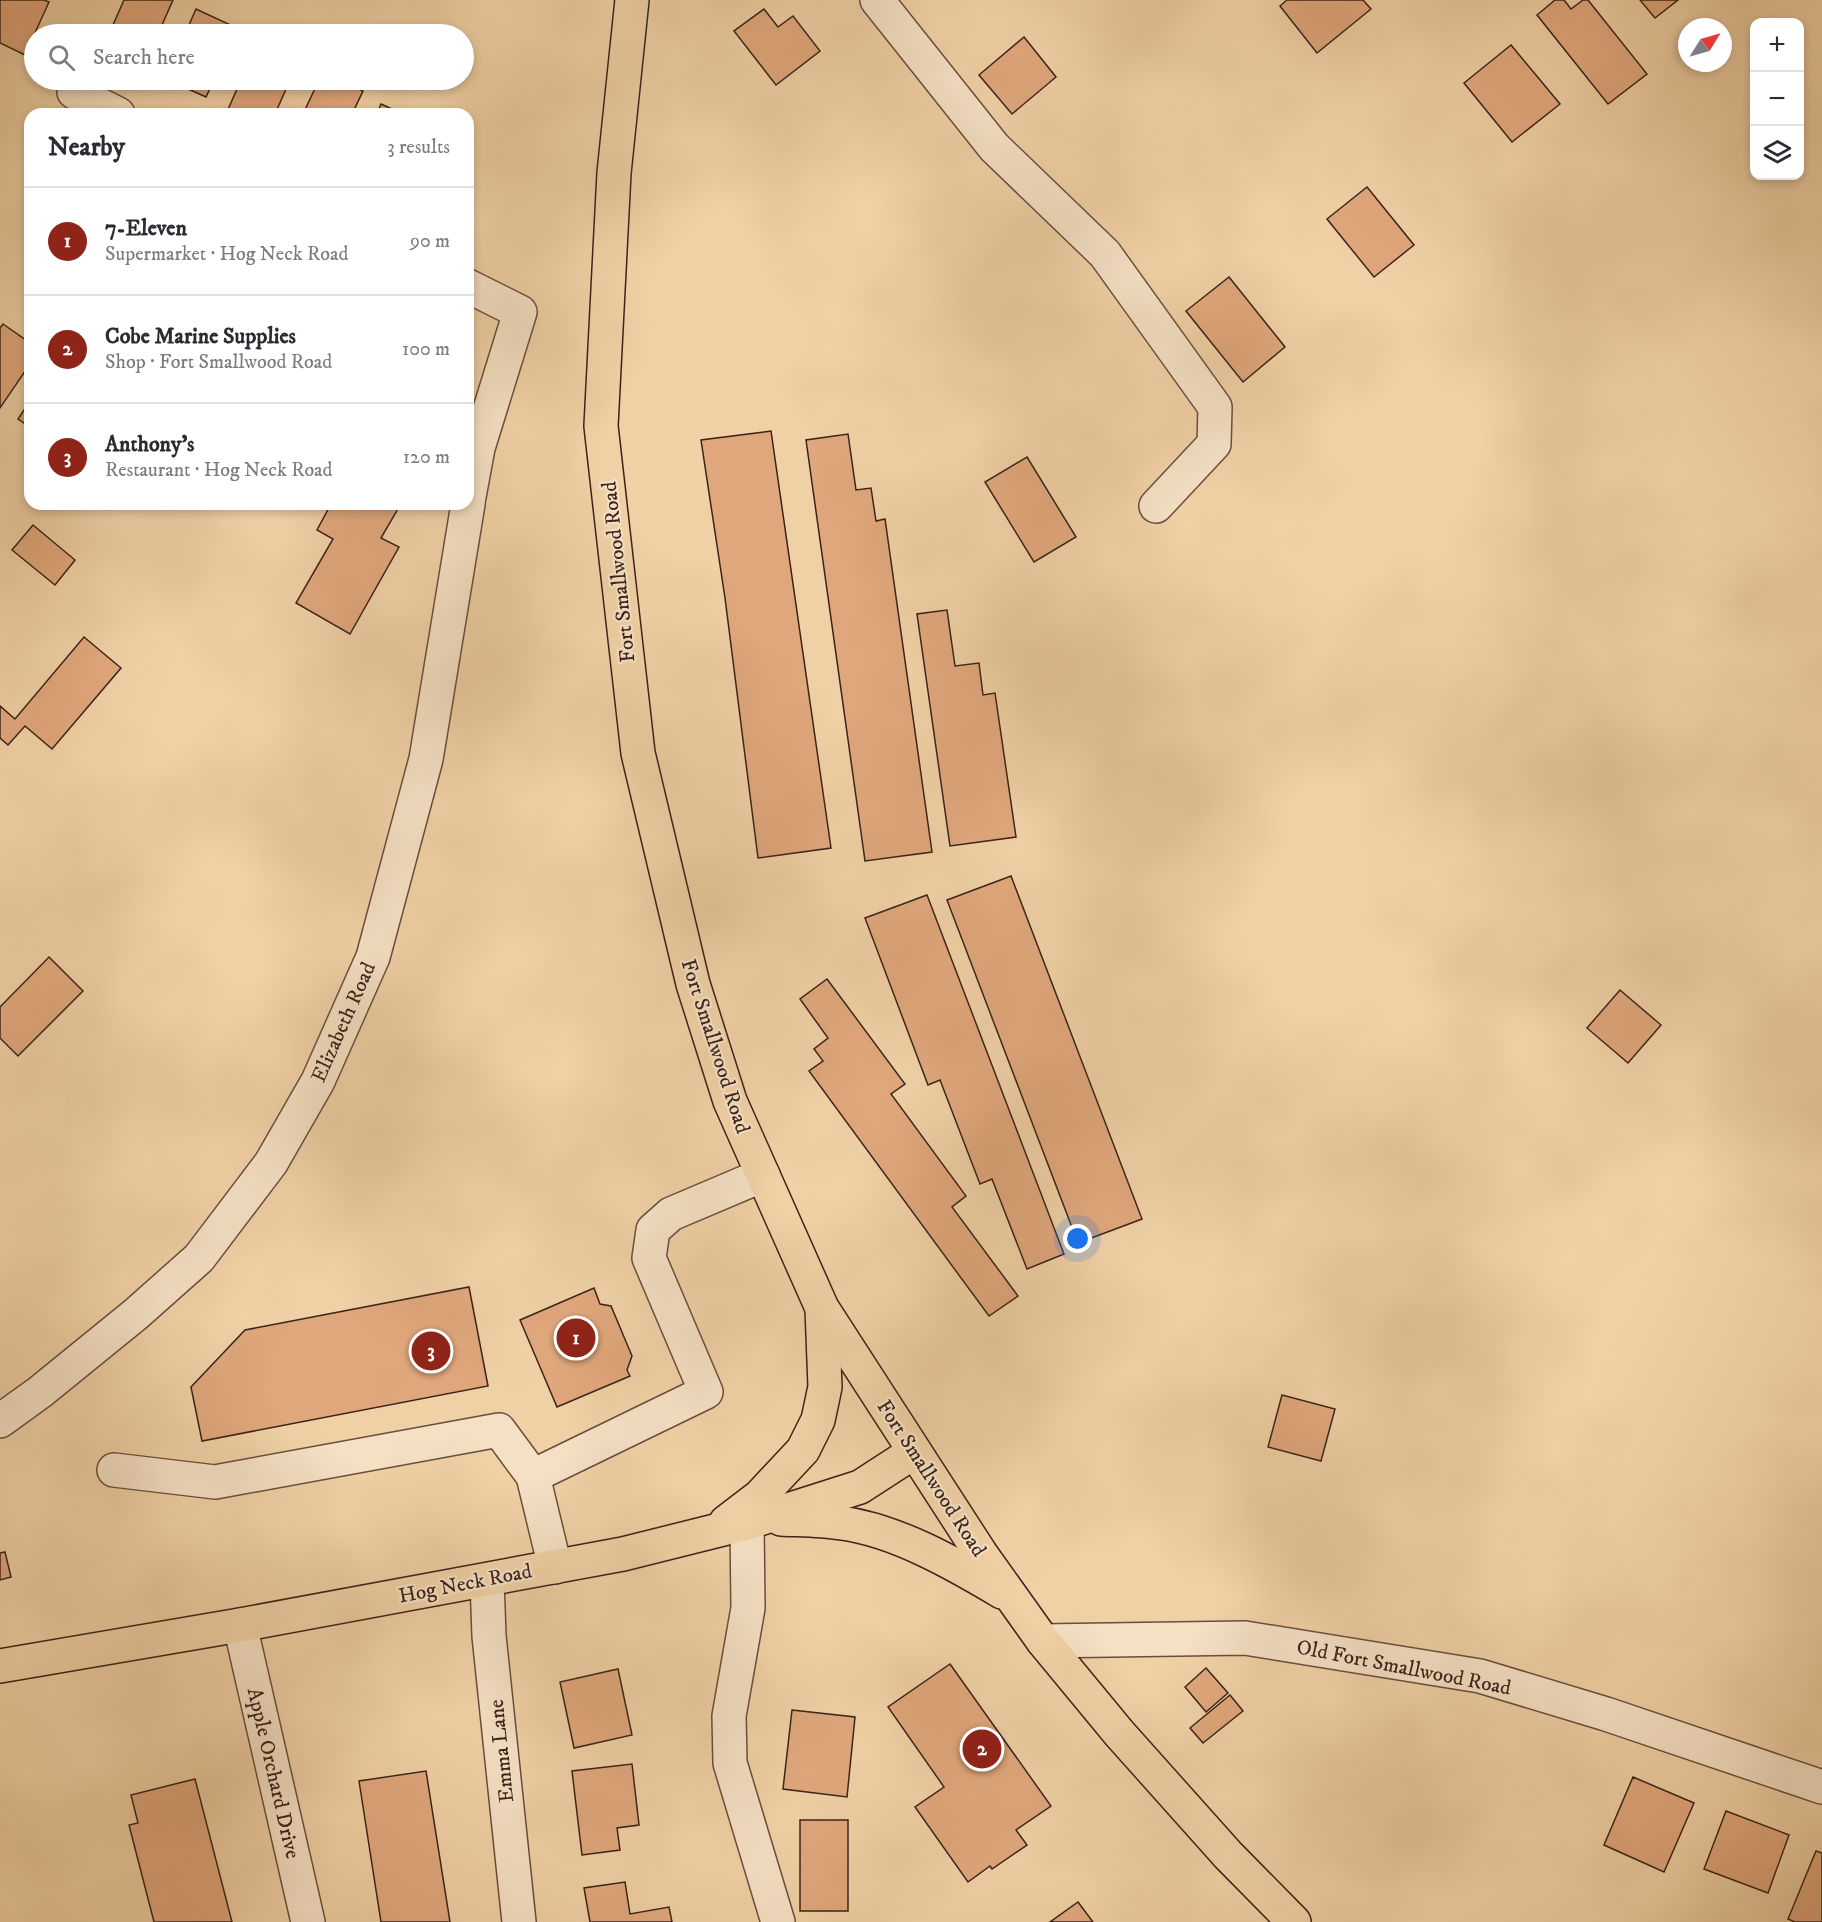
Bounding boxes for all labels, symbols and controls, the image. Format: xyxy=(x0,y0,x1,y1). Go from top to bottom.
north arrow xyxy=(1678,18,1732,72)
map controls xyxy=(1750,18,1804,180)
button: + xyxy=(1750,18,1804,72)
search box xyxy=(24,24,474,90)
icon: search xyxy=(45,41,78,74)
text: Search here xyxy=(93,44,195,71)
button: − xyxy=(1750,72,1804,126)
button: layers xyxy=(1750,126,1804,180)
text: Nearby xyxy=(48,131,125,164)
text: 3 results xyxy=(387,135,450,160)
text: 7-Eleven xyxy=(105,215,187,242)
text: 1 xyxy=(64,229,71,254)
text: 90 m xyxy=(410,229,450,254)
text: Supermarket · Hog Neck Road xyxy=(105,242,348,267)
text: Cobe Marine Supplies xyxy=(105,323,296,350)
text: 2 xyxy=(63,337,72,362)
text: 100 m xyxy=(402,337,450,362)
text: Shop · Fort Smallwood Road xyxy=(105,350,332,375)
text: Anthony's xyxy=(105,431,194,458)
text: 3 xyxy=(64,445,71,470)
text: 120 m xyxy=(403,445,450,470)
text: Restaurant · Hog Neck Road xyxy=(105,458,333,483)
street label: Fort Smallwood Road xyxy=(597,480,641,664)
street label: Fort Smallwood Road xyxy=(675,956,756,1137)
street label: Elizabeth Road xyxy=(306,958,382,1087)
your location xyxy=(1063,1224,1092,1253)
pin: 1 xyxy=(556,1316,596,1360)
pin: 3 xyxy=(412,1328,450,1374)
street label: Fort Smallwood Road xyxy=(871,1395,992,1562)
street label: Hog Neck Road xyxy=(396,1558,535,1610)
street label: Old Fort Smallwood Road xyxy=(1294,1634,1514,1702)
street label: Apple Orchard Drive xyxy=(241,1685,305,1862)
street label: Emma Lane xyxy=(484,1698,520,1804)
pin: 2 xyxy=(962,1726,1002,1772)

